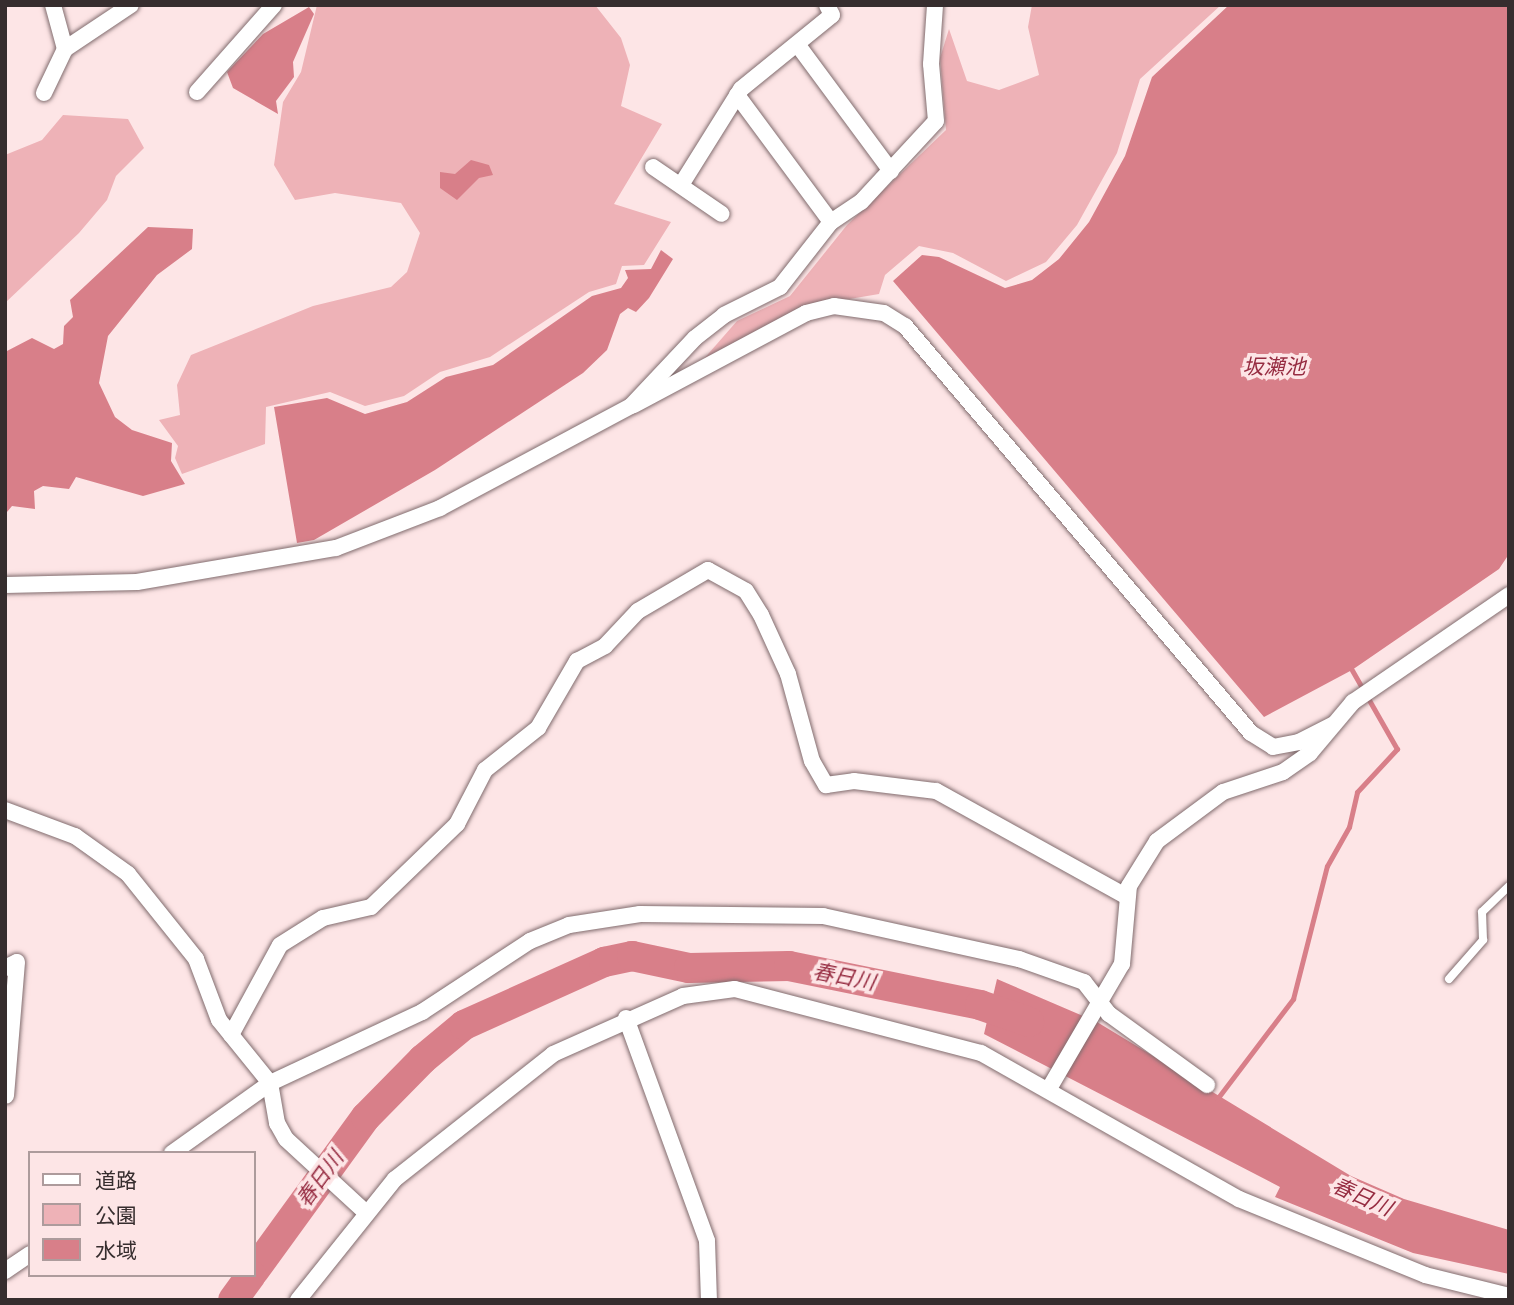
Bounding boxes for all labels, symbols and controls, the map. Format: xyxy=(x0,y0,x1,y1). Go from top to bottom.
water label: 坂瀬池 xyxy=(1243,354,1305,380)
water label: 春日川 xyxy=(811,959,877,995)
water label: 春日川 xyxy=(291,1146,349,1212)
legend xyxy=(28,1151,256,1277)
text: 道路 xyxy=(95,1166,137,1196)
water label: 春日川 xyxy=(1328,1173,1396,1221)
text: 公園 xyxy=(95,1201,137,1231)
text: 水域 xyxy=(95,1236,137,1266)

